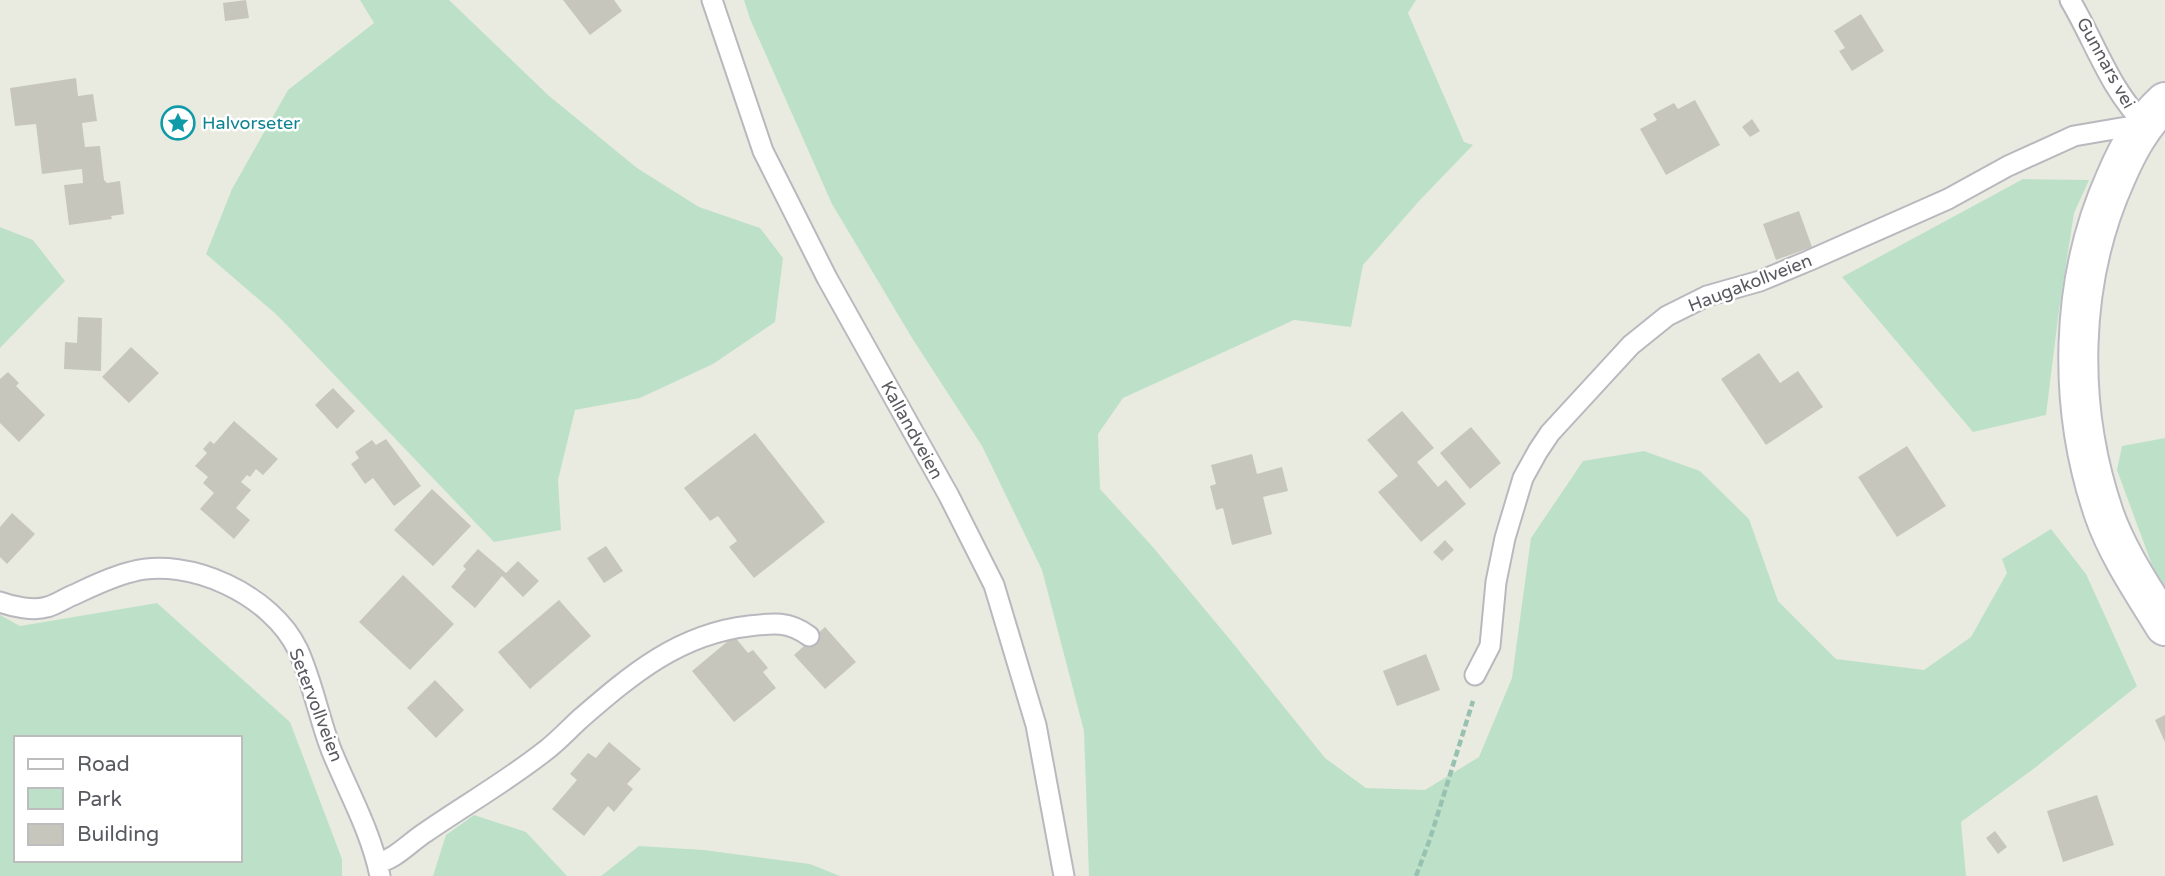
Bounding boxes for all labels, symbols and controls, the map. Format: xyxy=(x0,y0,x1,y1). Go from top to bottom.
street label: Gunnars vei xyxy=(2072,14,2140,112)
place icon: Halvorseter xyxy=(159,104,197,142)
place label: Halvorseter xyxy=(202,112,300,134)
street label: Haugakollveien xyxy=(1685,249,1815,317)
street label: Kallandveien xyxy=(876,377,948,483)
street label: Setervollveien xyxy=(284,645,348,765)
legend xyxy=(14,736,242,862)
text: Road xyxy=(77,752,130,777)
text: Park xyxy=(77,787,122,812)
text: Building xyxy=(77,822,159,847)

